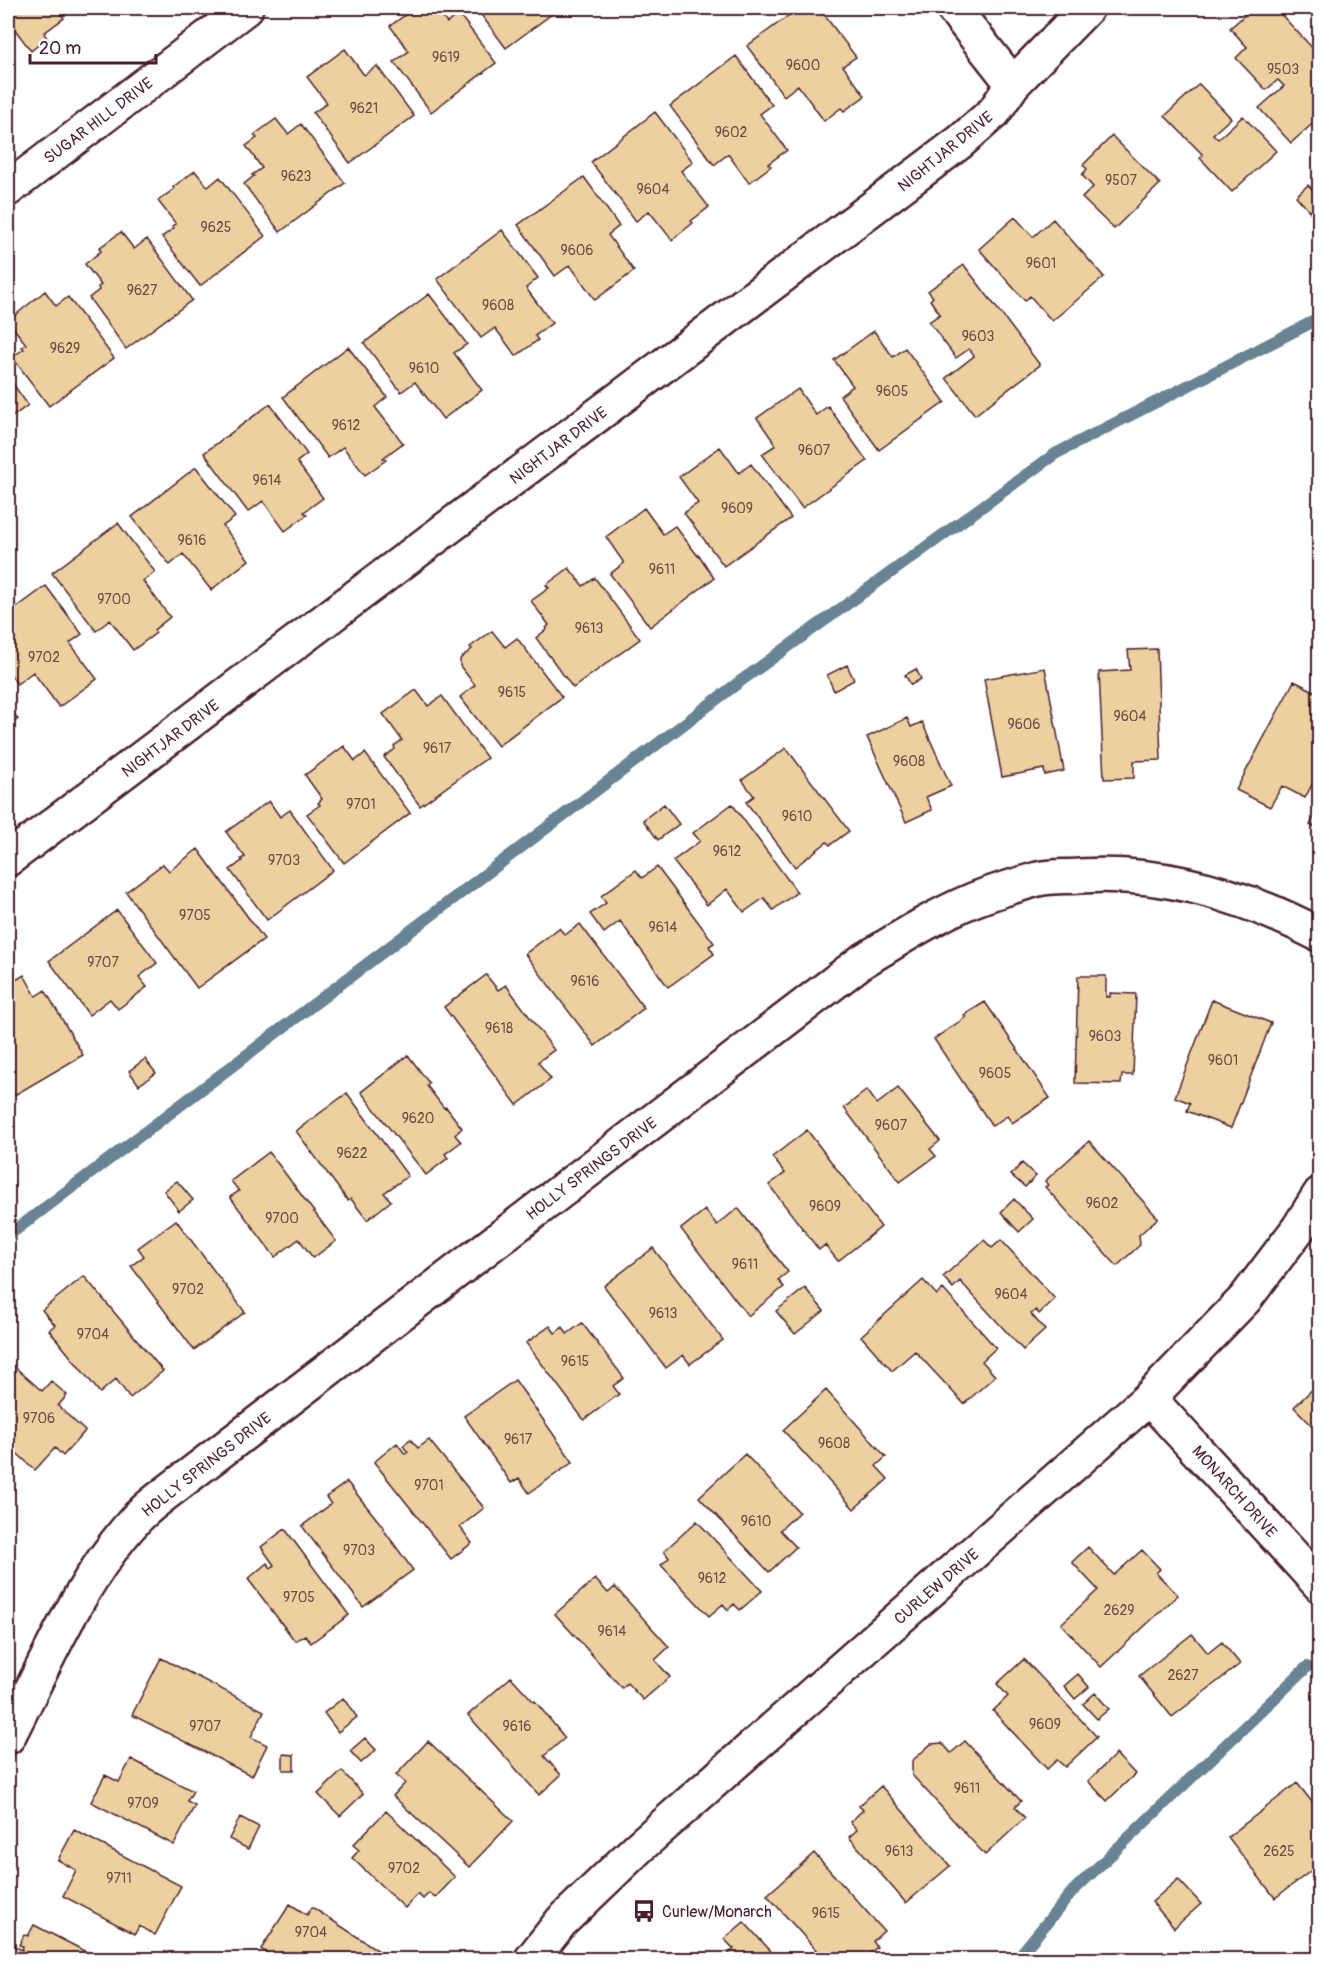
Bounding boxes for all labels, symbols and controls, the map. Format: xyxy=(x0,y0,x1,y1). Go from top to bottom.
scale bar xyxy=(30,27,156,65)
text: 20 m xyxy=(39,37,81,60)
house number: 9619 xyxy=(432,49,460,66)
house number: 9600 xyxy=(786,57,820,74)
house number: 9503 xyxy=(1267,61,1299,78)
street label: SUGAR HILL DRIVE xyxy=(40,73,157,168)
house number: 9621 xyxy=(350,100,378,117)
street label: NIGHTJAR DRIVE xyxy=(894,107,997,196)
house number: 9602 xyxy=(715,124,748,141)
house number: 9623 xyxy=(281,168,311,185)
house number: 9507 xyxy=(1105,172,1137,189)
house number: 9604 xyxy=(636,181,670,198)
house number: 9625 xyxy=(201,219,231,236)
house number: 9606 xyxy=(560,242,594,259)
house number: 9601 xyxy=(1026,255,1056,272)
house number: 9627 xyxy=(127,282,158,299)
house number: 9608 xyxy=(482,297,514,314)
house number: 9603 xyxy=(962,328,995,345)
house number: 9629 xyxy=(50,340,80,357)
house number: 9610 xyxy=(409,360,439,377)
house number: 9605 xyxy=(876,383,908,400)
street label: NIGHTJAR DRIVE xyxy=(506,403,611,489)
house number: 9612 xyxy=(332,417,360,434)
house number: 9607 xyxy=(798,442,831,459)
house number: 9614 xyxy=(253,472,281,489)
house number: 9609 xyxy=(721,500,753,517)
house number: 9616 xyxy=(178,532,206,549)
house number: 9611 xyxy=(649,561,675,578)
house number: 9700 xyxy=(97,591,131,608)
house number: 9613 xyxy=(575,620,604,637)
house number: 9702 xyxy=(28,649,60,666)
house number: 9615 xyxy=(498,684,526,701)
street label: NIGHTJAR DRIVE xyxy=(118,696,223,782)
house number: 9604 xyxy=(1113,708,1147,725)
house number: 9606 xyxy=(1007,716,1041,733)
house number: 9617 xyxy=(423,740,452,757)
house number: 9608 xyxy=(893,753,925,770)
house number: 9701 xyxy=(346,796,376,813)
house number: 9610 xyxy=(782,808,812,825)
house number: 9612 xyxy=(713,843,741,860)
house number: 9703 xyxy=(268,852,300,869)
house number: 9705 xyxy=(179,907,211,924)
house number: 9614 xyxy=(649,919,677,936)
house number: 9707 xyxy=(87,954,119,971)
house number: 9616 xyxy=(571,973,599,990)
house number: 9618 xyxy=(485,1020,513,1037)
house number: 9603 xyxy=(1089,1028,1122,1045)
house number: 9601 xyxy=(1208,1052,1238,1069)
house number: 9605 xyxy=(979,1065,1011,1082)
house number: 9620 xyxy=(402,1110,434,1127)
street label: HOLLY SPRINGS DRIVE xyxy=(522,1113,661,1225)
house number: 9607 xyxy=(875,1117,908,1134)
house number: 9622 xyxy=(336,1145,368,1162)
house number: 9602 xyxy=(1086,1195,1119,1212)
house number: 9609 xyxy=(809,1198,841,1215)
house number: 9700 xyxy=(265,1210,299,1227)
house number: 9611 xyxy=(732,1256,758,1273)
house number: 9702 xyxy=(172,1281,204,1298)
house number: 9604 xyxy=(994,1286,1028,1303)
house number: 9613 xyxy=(649,1305,678,1322)
house number: 9704 xyxy=(77,1326,109,1343)
house number: 9615 xyxy=(561,1353,589,1370)
street label: HOLLY SPRINGS DRIVE xyxy=(138,1408,275,1522)
house number: 9706 xyxy=(23,1410,55,1427)
house number: 9617 xyxy=(504,1431,533,1448)
house number: 9608 xyxy=(818,1435,850,1452)
street label: MONARCH DRIVE xyxy=(1188,1441,1281,1542)
house number: 9701 xyxy=(414,1477,444,1494)
house number: 9610 xyxy=(741,1513,771,1530)
house number: 9703 xyxy=(343,1542,375,1559)
street label: CURLEW DRIVE xyxy=(890,1544,983,1629)
house number: 9612 xyxy=(698,1570,726,1587)
house number: 9705 xyxy=(283,1589,315,1606)
house number: 2629 xyxy=(1103,1602,1135,1619)
house number: 9614 xyxy=(598,1623,626,1640)
house number: 2627 xyxy=(1167,1667,1199,1684)
house number: 9609 xyxy=(1029,1716,1061,1733)
house number: 9707 xyxy=(189,1718,221,1735)
house number: 9616 xyxy=(503,1718,531,1735)
house number: 9611 xyxy=(954,1780,980,1797)
house number: 9709 xyxy=(127,1795,159,1812)
house number: 9613 xyxy=(885,1843,914,1860)
house number: 2625 xyxy=(1263,1843,1295,1860)
house number: 9702 xyxy=(388,1860,420,1877)
house number: 9711 xyxy=(106,1870,132,1887)
bus stop icon: Curlew/Monarch xyxy=(631,1898,657,1924)
place label: Curlew/Monarch xyxy=(662,1902,772,1922)
house number: 9615 xyxy=(812,1905,840,1922)
house number: 9704 xyxy=(295,1924,327,1941)

